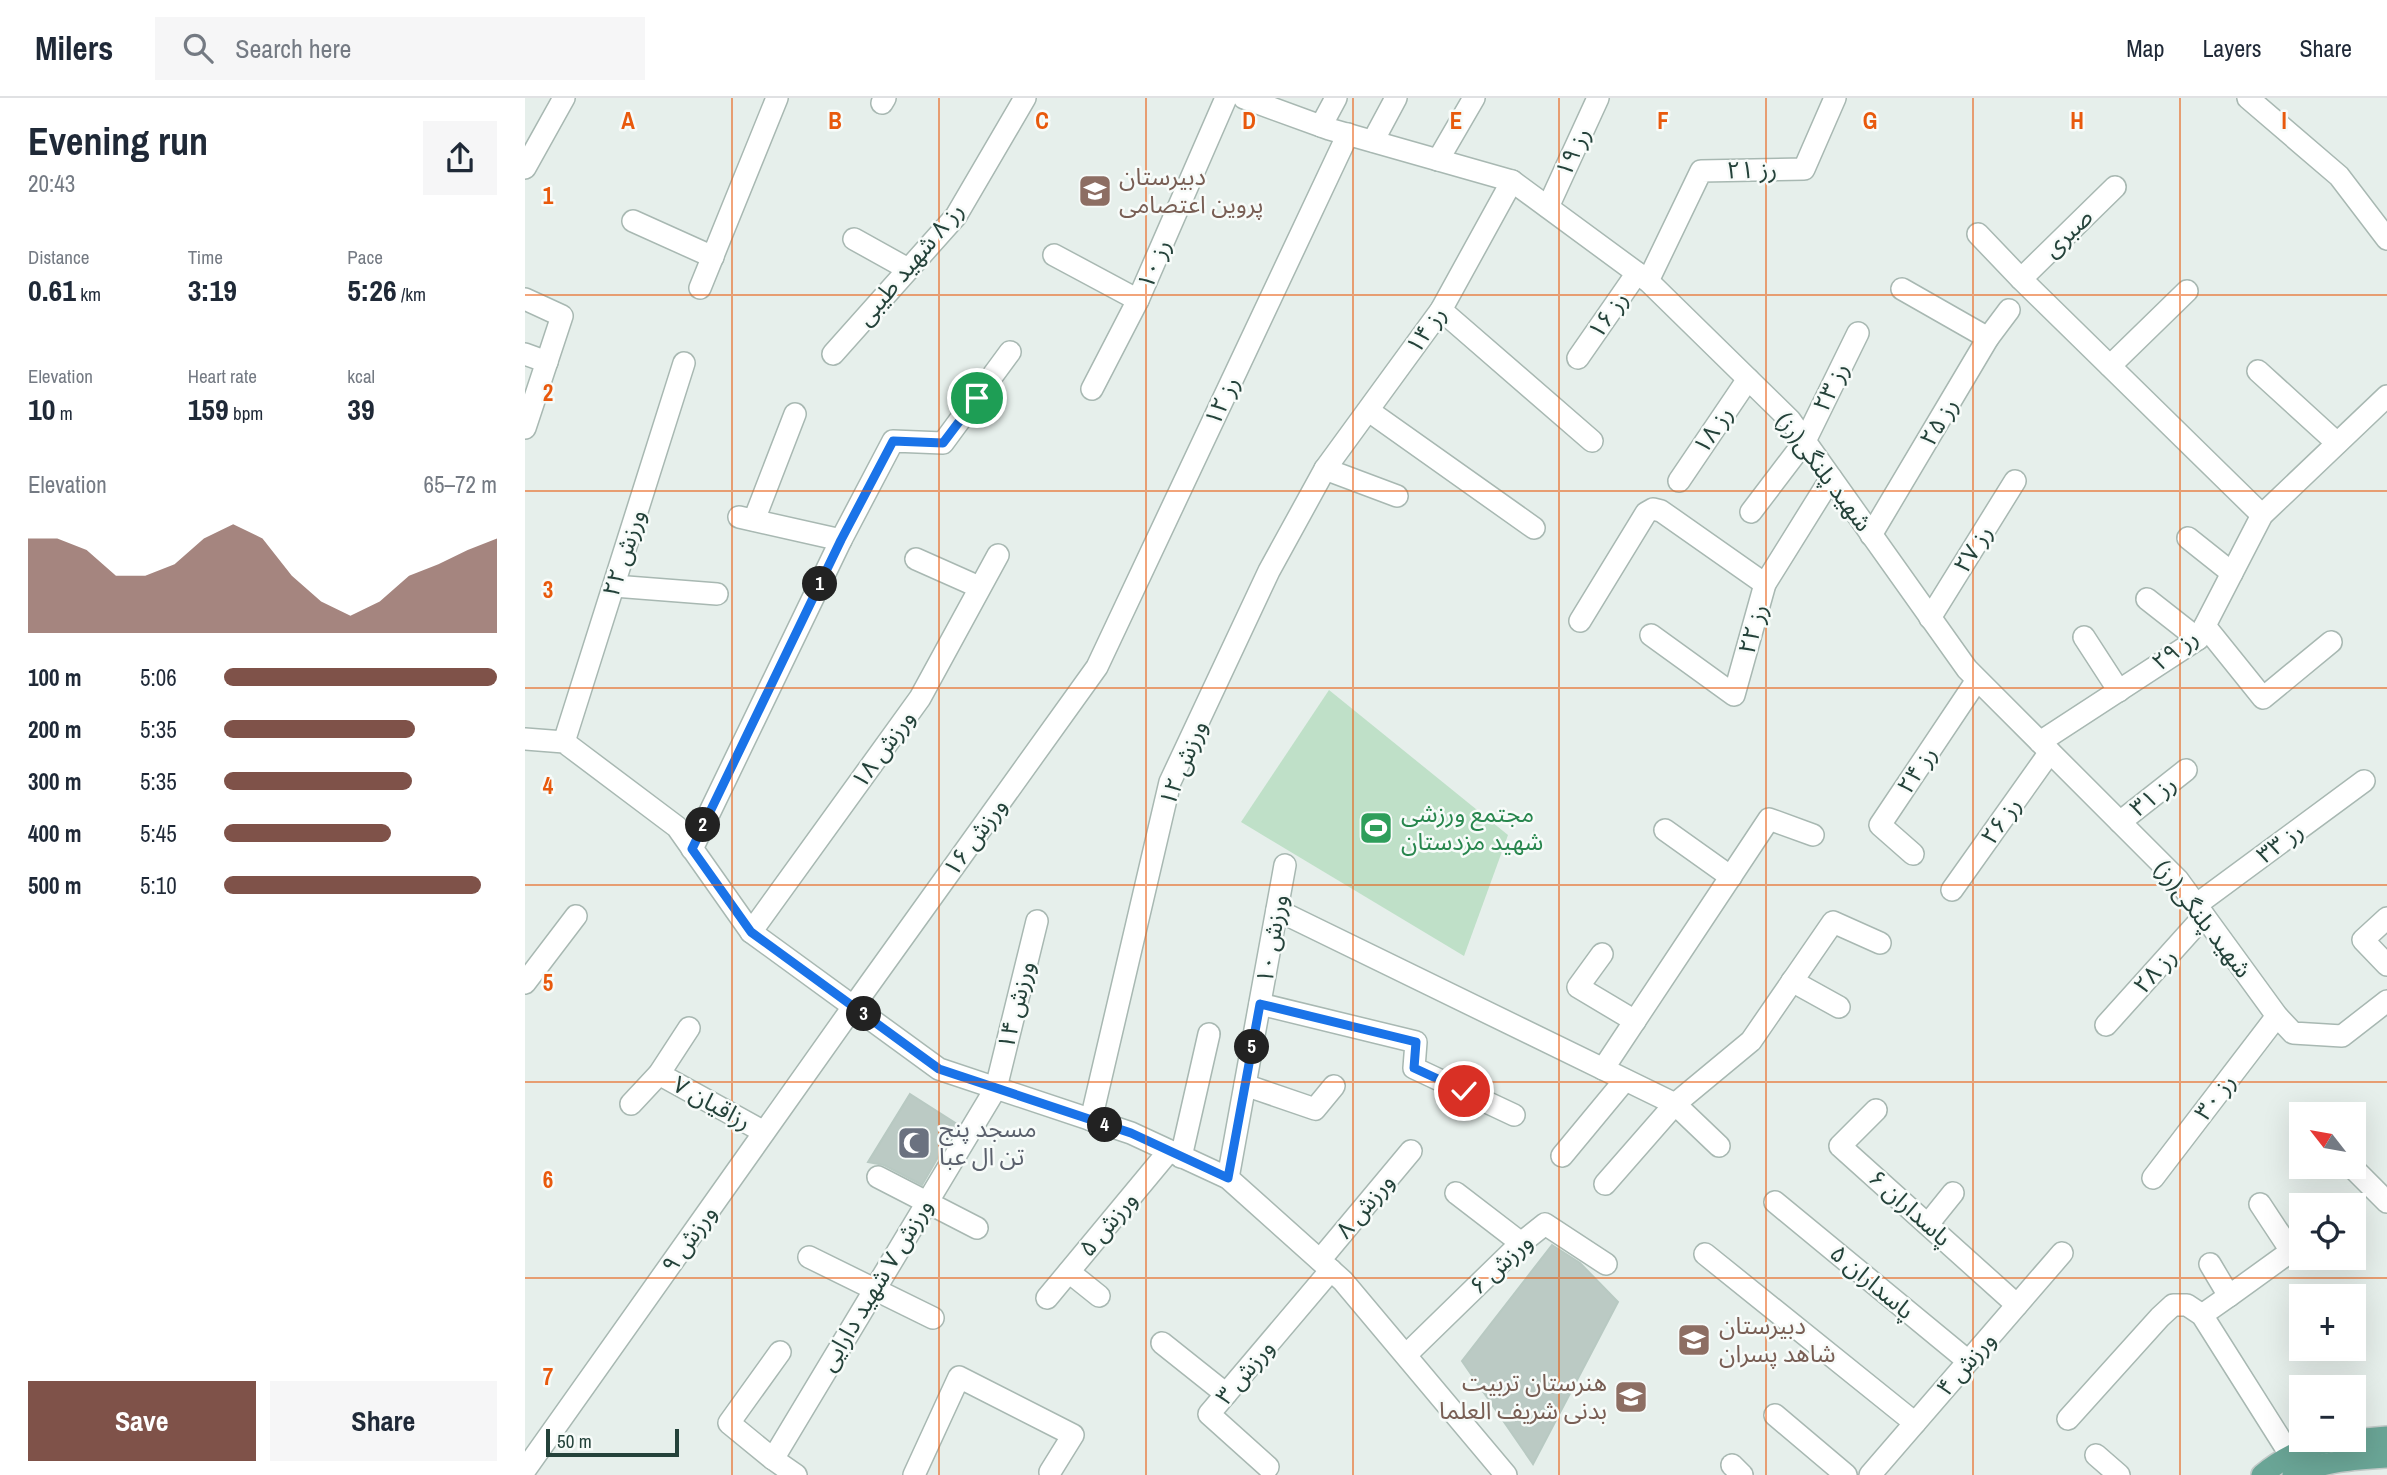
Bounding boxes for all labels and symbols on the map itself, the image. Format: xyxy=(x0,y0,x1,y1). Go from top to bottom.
text: A xyxy=(621,105,635,136)
text: B xyxy=(828,105,842,136)
text: C xyxy=(1035,105,1049,136)
text: D xyxy=(1242,105,1256,136)
text: E xyxy=(1450,105,1462,136)
text: F xyxy=(1657,105,1669,136)
text: G xyxy=(1863,105,1877,136)
text: H xyxy=(2070,105,2084,136)
text: I xyxy=(2281,105,2287,136)
street label: رز ۱۹ xyxy=(1547,122,1597,181)
street label: رز ۲۱ xyxy=(1726,153,1778,185)
place label: دبیرستان پروین اعتصامی xyxy=(1119,160,1263,220)
school or university icon: دبیرستان پروین اعتصامی xyxy=(1076,172,1114,210)
text: 1 xyxy=(543,180,554,211)
street label: رز ۸ شهید طیبی xyxy=(848,195,970,332)
street label: صبری xyxy=(2035,201,2099,264)
street label: رز ۱۰ xyxy=(1128,234,1178,293)
street label: رز ۱۶ xyxy=(1580,285,1635,344)
street label: رز ۱۴ xyxy=(1398,300,1453,359)
street label: رز ۲۳ xyxy=(1805,357,1856,416)
pin xyxy=(947,368,1007,428)
street label: رز ۱۲ xyxy=(1196,371,1246,430)
text: 2 xyxy=(543,377,553,408)
street label: رز ۲۵ xyxy=(1911,392,1965,451)
street label: رز ۱۸ xyxy=(1685,400,1740,459)
street label: شهید پلنگی(رز) xyxy=(1769,405,1880,538)
street label: ورزش ۲۲ xyxy=(594,505,652,600)
street label: رز ۲۷ xyxy=(1945,519,1999,578)
pin: 1 xyxy=(803,566,837,602)
text: 3 xyxy=(543,574,553,605)
street label: رز ۲۲ xyxy=(1730,600,1774,657)
street label: رز ۲۹ xyxy=(2145,621,2204,677)
street label: ورزش ۱۸ xyxy=(843,703,921,794)
street label: ورزش ۱۲ xyxy=(1150,715,1214,810)
street label: رز ۲۴ xyxy=(1889,740,1944,799)
street label: رز ۳۱ xyxy=(2123,767,2182,823)
text: 4 xyxy=(543,770,554,801)
street label: ورزش ۱۶ xyxy=(935,791,1013,882)
street label: رز ۲۶ xyxy=(1973,791,2028,850)
place label: مجتمع ورزشی شهید مزدستان xyxy=(1401,797,1543,857)
pin: 2 xyxy=(685,808,721,842)
sports icon: مجتمع ورزشی شهید مزدستان xyxy=(1357,809,1395,847)
street label: رز ۳۳ xyxy=(2250,814,2309,870)
street label: شهید پلنگی(رز) xyxy=(2148,853,2260,984)
street label: ورزش ۱۰ xyxy=(1247,892,1295,986)
street label: رز ۲۸ xyxy=(2125,941,2183,1000)
street label: ورزش ۱۴ xyxy=(989,957,1041,1052)
text: 5 xyxy=(543,967,553,998)
pin: 3 xyxy=(847,996,881,1032)
pin: 5 xyxy=(1235,1030,1269,1065)
pin xyxy=(1434,1061,1494,1121)
street label: رز ۳۰ xyxy=(2186,1067,2242,1126)
street label: رزاقیان ۷ xyxy=(668,1068,757,1137)
north arrow xyxy=(2289,1102,2366,1180)
pin: 4 xyxy=(1087,1108,1123,1142)
place label: مسجد پنج تن ال عبا xyxy=(939,1112,1037,1172)
mosque icon: مسجد پنج تن ال عبا xyxy=(895,1124,933,1162)
street label: پاسداران ۶ xyxy=(1862,1162,1959,1253)
text: 6 xyxy=(543,1164,553,1195)
street label: ورزش ۸ xyxy=(1328,1166,1401,1245)
street label: ورزش ۵ xyxy=(1071,1184,1144,1263)
street label: ورزش ۷ شهید دارایی xyxy=(811,1192,939,1376)
street label: ورزش ۹ xyxy=(653,1198,723,1279)
street label: ورزش ۶ xyxy=(1462,1226,1539,1301)
street label: پاسداران ۵ xyxy=(1824,1237,1922,1326)
place label: دبیرستان شاهد پسران xyxy=(1719,1309,1835,1369)
school or university icon: دبیرستان شاهد پسران xyxy=(1675,1321,1713,1359)
street label: ورزش ۴ xyxy=(1928,1324,2002,1402)
street label: ورزش ۳ xyxy=(1208,1332,1281,1411)
text: 7 xyxy=(543,1361,553,1392)
place label: هنرستان تربیت بدنی شریف العلما xyxy=(1439,1366,1607,1426)
school or university icon: هنرستان تربیت بدنی شریف العلما xyxy=(1612,1378,1650,1416)
scale bar xyxy=(546,1426,679,1458)

